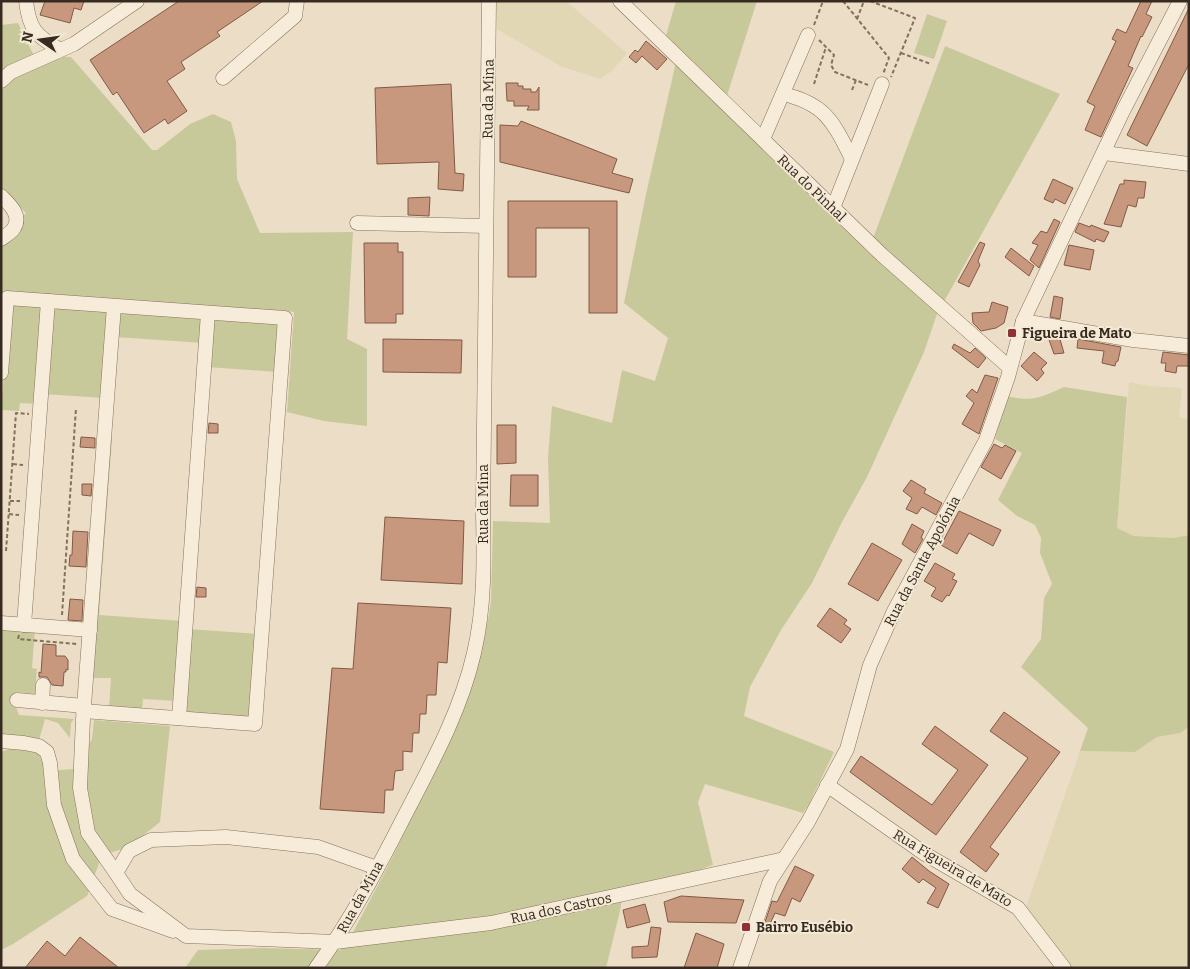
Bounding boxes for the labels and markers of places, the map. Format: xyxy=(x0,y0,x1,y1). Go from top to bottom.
place label: Figueira de Mato xyxy=(1022,325,1132,342)
marker: Figueira de Mato xyxy=(1006,327,1018,339)
place label: Bairro Eusébio xyxy=(756,919,853,936)
marker: Bairro Eusébio xyxy=(740,921,752,933)

